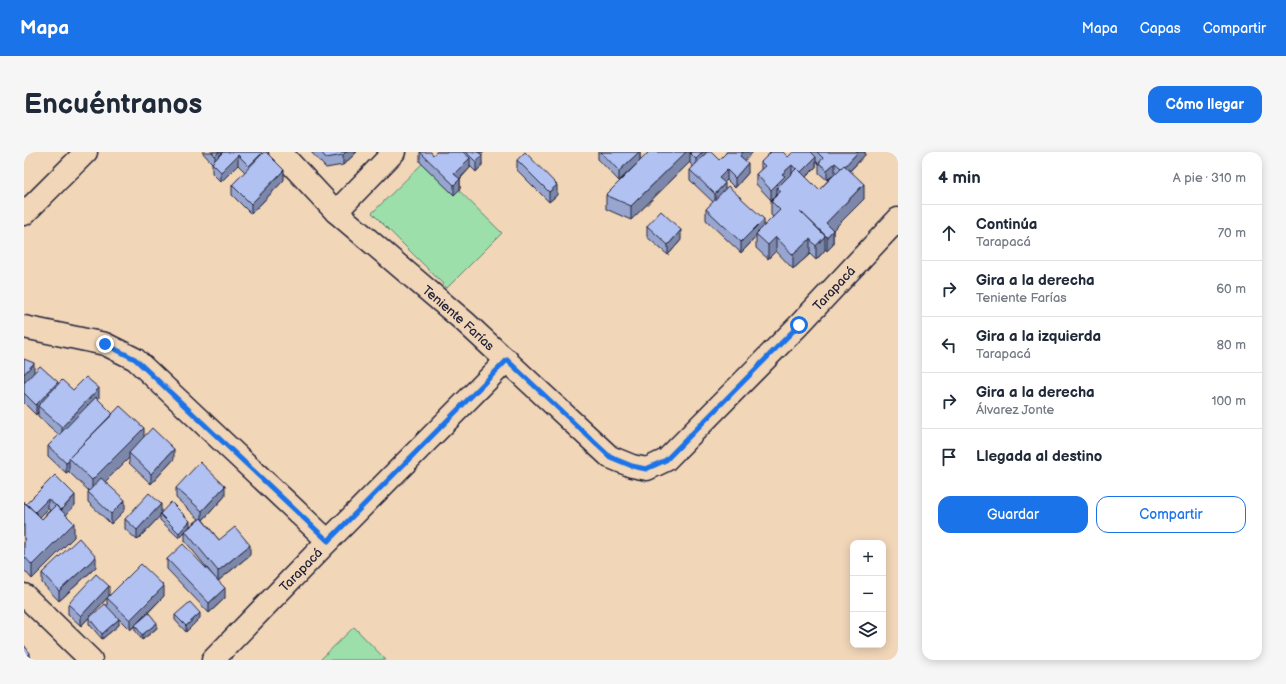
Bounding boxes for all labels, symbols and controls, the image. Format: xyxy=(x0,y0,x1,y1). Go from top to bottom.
text: Mapa xyxy=(20,17,69,40)
text: Mapa xyxy=(1082,20,1118,37)
text: Capas xyxy=(1140,20,1181,37)
text: Compartir xyxy=(1203,20,1266,37)
button: Cómo llegar xyxy=(1148,86,1262,123)
text: Encuéntranos xyxy=(24,88,202,121)
text: 4 min xyxy=(938,168,981,188)
text: A pie · 310 m xyxy=(1173,170,1246,186)
text: Continúa xyxy=(976,215,1037,234)
icon: ahead xyxy=(938,222,960,244)
text: 70 m xyxy=(1218,225,1246,241)
text: Tarapacá xyxy=(976,234,1031,250)
street label: Tarapacá xyxy=(810,263,859,314)
text: Gira a la derecha xyxy=(976,271,1095,290)
icon: right xyxy=(938,278,960,300)
text: 60 m xyxy=(1216,281,1246,297)
street label: Teniente Farías xyxy=(419,282,498,355)
text: Teniente Farías xyxy=(976,290,1067,306)
route start xyxy=(790,316,808,334)
text: Gira a la izquierda xyxy=(976,327,1101,346)
icon: left xyxy=(938,334,960,356)
route end xyxy=(96,335,114,353)
text: 80 m xyxy=(1217,337,1246,353)
text: Tarapacá xyxy=(976,346,1031,362)
text: Gira a la derecha xyxy=(976,383,1095,402)
icon: right xyxy=(938,390,960,412)
text: 100 m xyxy=(1211,393,1246,409)
text: Álvarez Jonte xyxy=(976,402,1054,418)
icon: arrive xyxy=(938,446,960,468)
text: Llegada al destino xyxy=(976,447,1102,466)
button: Guardar xyxy=(938,496,1088,533)
button: Compartir xyxy=(1096,496,1246,533)
map controls xyxy=(850,540,886,648)
button: + xyxy=(850,540,886,576)
street label: Tarapacá xyxy=(276,545,326,595)
button: − xyxy=(850,576,886,612)
button: layers xyxy=(850,612,886,648)

